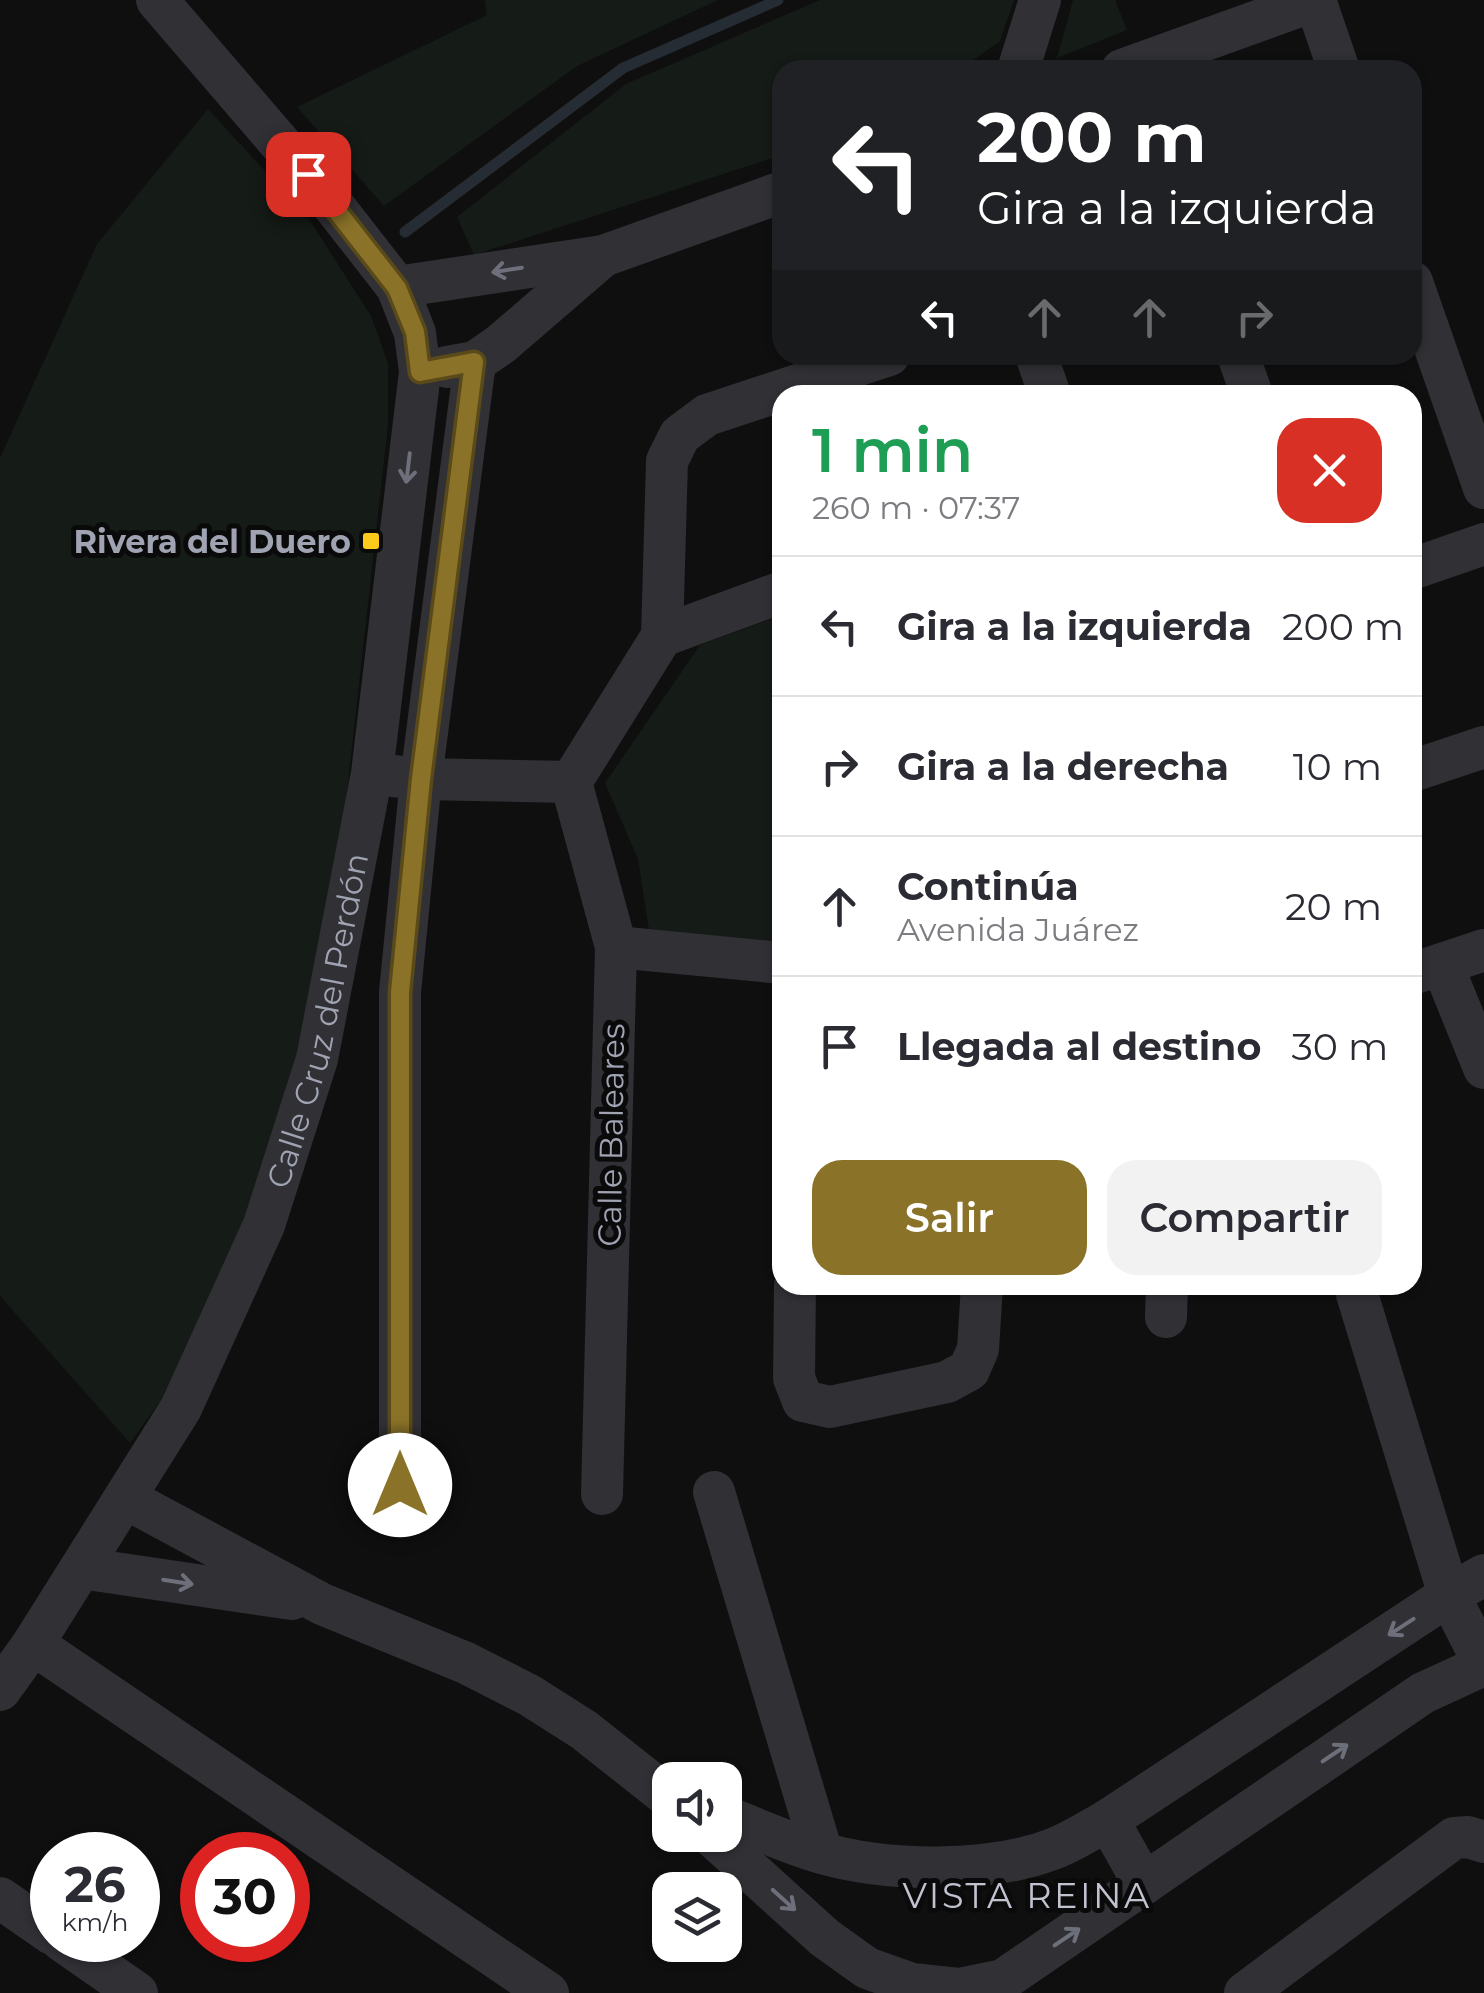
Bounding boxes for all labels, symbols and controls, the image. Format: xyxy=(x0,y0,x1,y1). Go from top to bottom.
text: 200 m xyxy=(977,94,1207,180)
icon: left xyxy=(812,100,942,230)
pin xyxy=(266,132,351,217)
icon: arrive xyxy=(281,147,336,202)
text: Gira a la izquierda xyxy=(977,180,1377,235)
one-way arrow xyxy=(491,262,523,280)
icon: left xyxy=(912,290,967,345)
icon: ahead xyxy=(1017,290,1072,345)
icon: ahead xyxy=(1122,290,1177,345)
icon: right xyxy=(1227,290,1282,345)
text: 1 min xyxy=(812,414,973,487)
button: close xyxy=(1277,418,1382,523)
one-way arrow xyxy=(398,452,417,484)
text: 260 m · 07:37 xyxy=(812,488,1020,527)
place label: Rivera del Duero xyxy=(74,522,351,561)
marker: Rivera del Duero xyxy=(360,530,382,552)
icon: left xyxy=(812,599,867,654)
text: Gira a la izquierda xyxy=(897,603,1252,650)
text: 200 m xyxy=(1282,603,1404,650)
icon: right xyxy=(812,739,867,794)
text: Gira a la derecha xyxy=(897,743,1229,790)
text: 10 m xyxy=(1293,743,1382,790)
street label: Calle Cruz del Perdón xyxy=(258,850,376,1193)
text: Continúa xyxy=(897,863,1079,910)
icon: ahead xyxy=(812,879,867,934)
text: 20 m xyxy=(1285,883,1382,930)
text: Avenida Juárez xyxy=(897,910,1139,949)
icon: arrive xyxy=(812,1019,867,1074)
street label: Calle Baleares xyxy=(590,1023,632,1247)
text: Llegada al destino xyxy=(897,1023,1261,1070)
text: 30 m xyxy=(1291,1023,1388,1070)
button: Salir xyxy=(812,1160,1087,1275)
button: Compartir xyxy=(1107,1160,1382,1275)
position arrow xyxy=(348,1433,452,1537)
one-way arrow xyxy=(161,1574,193,1592)
one-way arrow xyxy=(1388,1616,1416,1637)
one-way arrow xyxy=(1321,1743,1348,1764)
map controls xyxy=(652,1762,742,1962)
button: sound xyxy=(652,1762,742,1852)
speed limit sign: 30 xyxy=(180,1832,310,1962)
text: 26 xyxy=(64,1854,126,1915)
button: layers xyxy=(652,1872,742,1962)
district label: VISTA REINA xyxy=(902,1874,1152,1917)
one-way arrow xyxy=(771,1888,796,1911)
text: km/h xyxy=(62,1907,128,1937)
one-way arrow xyxy=(1053,1926,1080,1947)

